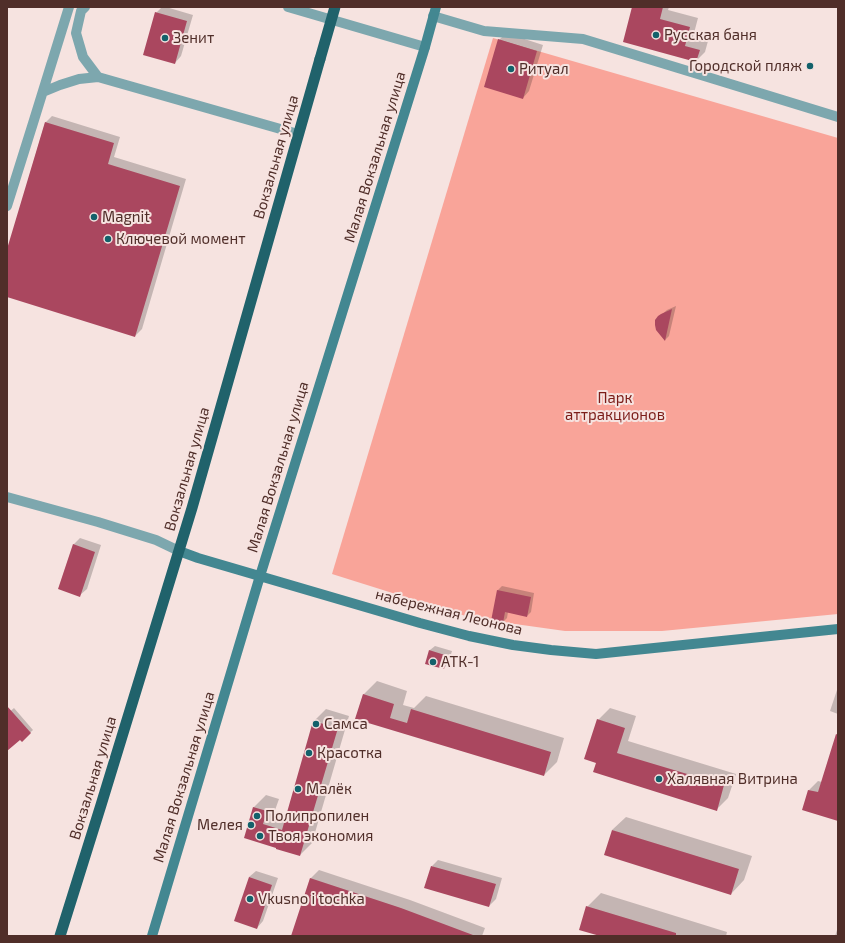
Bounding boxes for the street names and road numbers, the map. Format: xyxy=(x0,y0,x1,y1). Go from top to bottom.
street label: Малая Вокзальная улица xyxy=(340,69,410,245)
street label: Вокзальная улица xyxy=(250,93,302,221)
street label: Малая Вокзальная улица xyxy=(243,379,313,555)
street label: Вокзальная улица xyxy=(161,405,213,533)
street label: набережная Леонова xyxy=(374,585,524,639)
street label: Малая Вокзальная улица xyxy=(149,689,219,865)
street label: Вокзальная улица xyxy=(66,714,120,842)

